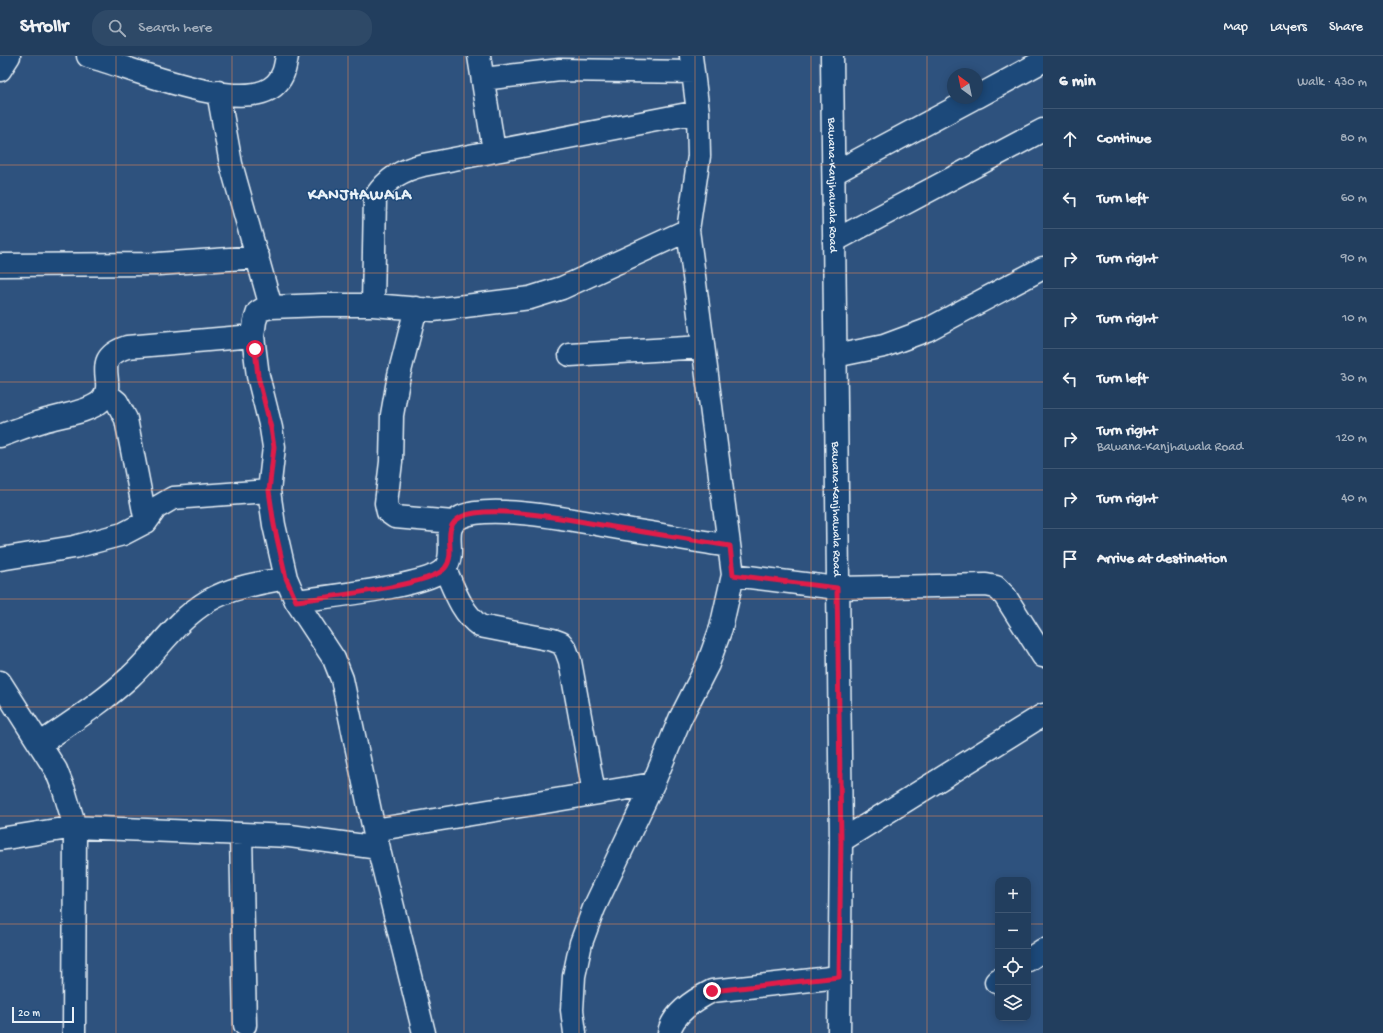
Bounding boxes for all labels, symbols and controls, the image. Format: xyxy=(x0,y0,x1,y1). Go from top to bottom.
search box xyxy=(92,10,372,46)
text: Strollr xyxy=(20,16,68,39)
icon: search xyxy=(106,17,128,39)
text: Search here xyxy=(138,19,212,37)
text: Map xyxy=(1224,19,1248,36)
text: Layers xyxy=(1270,19,1307,36)
text: Share xyxy=(1329,19,1363,36)
north arrow xyxy=(947,68,983,104)
text: 6 min xyxy=(1059,72,1095,92)
text: Walk · 430 m xyxy=(1297,75,1367,90)
street label: Bawana-Kanjhawala Road xyxy=(824,116,839,254)
icon: ahead xyxy=(1059,128,1081,150)
text: Continue xyxy=(1097,130,1151,148)
text: 80 m xyxy=(1340,131,1367,146)
district label: KANJHAWALA xyxy=(307,187,413,206)
icon: left xyxy=(1059,188,1081,210)
text: Turn left xyxy=(1097,190,1148,208)
text: 60 m xyxy=(1341,191,1367,206)
icon: right xyxy=(1059,248,1081,270)
text: Turn right xyxy=(1097,250,1157,268)
text: 90 m xyxy=(1341,251,1367,266)
icon: right xyxy=(1059,308,1081,330)
text: Turn right xyxy=(1097,310,1157,328)
text: 10 m xyxy=(1342,311,1367,326)
route start xyxy=(246,340,264,358)
icon: left xyxy=(1059,368,1081,390)
text: Turn left xyxy=(1097,370,1148,388)
text: 30 m xyxy=(1341,371,1367,386)
text: Turn right xyxy=(1097,422,1157,440)
icon: right xyxy=(1059,428,1081,450)
text: 120 m xyxy=(1336,431,1367,446)
street label: Bawana-Kanjhawala Road xyxy=(827,440,843,578)
text: Bawana-Kanjhawala Road xyxy=(1097,440,1243,455)
icon: right xyxy=(1059,488,1081,510)
text: Turn right xyxy=(1097,490,1157,508)
text: 40 m xyxy=(1341,491,1367,506)
icon: arrive xyxy=(1059,548,1081,570)
text: Arrive at destination xyxy=(1097,550,1227,568)
map controls xyxy=(995,877,1031,1021)
button: + xyxy=(995,877,1031,913)
button: − xyxy=(995,913,1031,949)
button: locate xyxy=(995,949,1031,985)
route end xyxy=(703,982,721,1000)
button: layers xyxy=(995,985,1031,1021)
scale bar xyxy=(12,1005,74,1024)
text: 20 m xyxy=(18,1008,40,1020)

